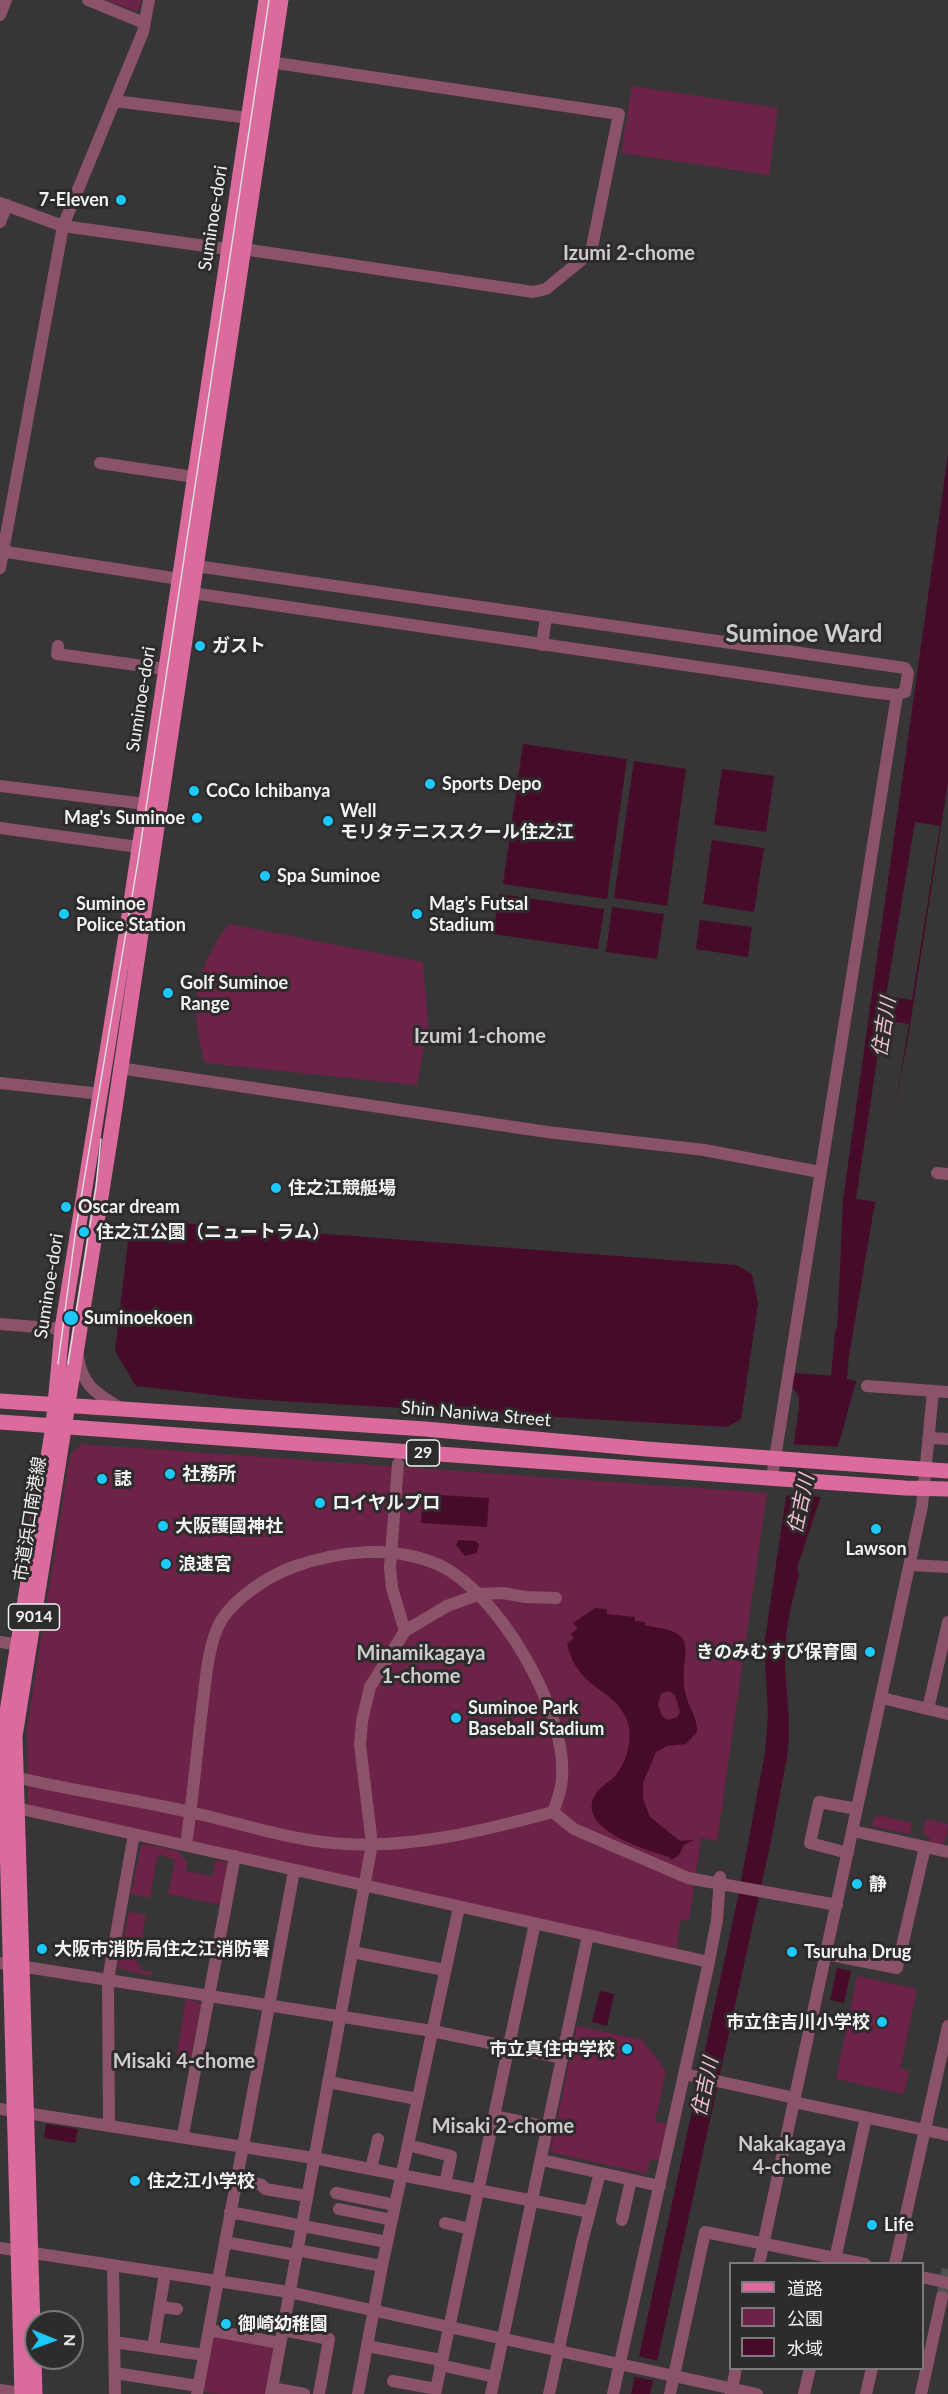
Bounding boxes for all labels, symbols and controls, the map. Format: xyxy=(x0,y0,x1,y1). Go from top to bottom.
street label: Suminoe-dori xyxy=(194,164,232,272)
place label: 7-Eleven xyxy=(39,189,109,211)
marker: 7-Eleven xyxy=(114,193,128,207)
district label: Izumi 2-chome xyxy=(563,242,695,266)
district label: Suminoe Ward xyxy=(726,620,882,648)
place label: ガスト xyxy=(212,635,266,657)
marker: ガスト xyxy=(193,639,207,653)
street label: Suminoe-dori xyxy=(122,645,160,753)
place label: Sports Depo xyxy=(442,773,542,795)
marker: Sports Depo xyxy=(423,777,437,791)
place label: CoCo Ichibanya xyxy=(206,780,331,802)
marker: CoCo Ichibanya xyxy=(187,784,201,798)
place label: Well モリタテニススクール住之江 xyxy=(340,800,574,842)
place label: Mag's Suminoe xyxy=(64,807,185,829)
marker: Mag's Suminoe xyxy=(190,811,204,825)
marker: Well モリタテニススクール住之江 xyxy=(321,814,335,828)
place label: Spa Suminoe xyxy=(277,865,380,887)
marker: Spa Suminoe xyxy=(258,869,272,883)
place label: Suminoe Police Station xyxy=(76,893,186,936)
place label: Mag's Futsal Stadium xyxy=(429,893,528,936)
marker: Suminoe Police Station xyxy=(57,907,71,921)
marker: Mag's Futsal Stadium xyxy=(410,907,424,921)
place label: Golf Suminoe Range xyxy=(180,972,288,1014)
marker: Golf Suminoe Range xyxy=(161,986,175,1000)
water label: 住吉川 xyxy=(867,995,901,1059)
district label: Izumi 1-chome xyxy=(414,1025,546,1049)
place label: 住之江競艇場 xyxy=(288,1177,396,1199)
marker: 住之江競艇場 xyxy=(269,1181,283,1195)
place label: Oscar dream xyxy=(78,1196,180,1218)
marker: Oscar dream xyxy=(59,1200,73,1214)
place label: 住之江公園（ニュートラム） xyxy=(96,1221,330,1243)
marker: 住之江公園（ニュートラム） xyxy=(77,1225,91,1239)
street label: Suminoe-dori xyxy=(30,1232,68,1340)
place label: Suminoekoen xyxy=(84,1307,193,1329)
marker: Suminoekoen xyxy=(62,1309,80,1327)
street label: Shin Naniwa Street xyxy=(400,1397,552,1431)
road number: 29 xyxy=(406,1440,440,1466)
street label: 市道浜口南港線 xyxy=(9,1455,51,1583)
place label: 社務所 xyxy=(182,1463,236,1485)
marker: 社務所 xyxy=(163,1467,177,1481)
place label: 誌 xyxy=(114,1468,132,1490)
marker: 誌 xyxy=(95,1472,109,1486)
water label: 住吉川 xyxy=(783,1472,819,1536)
place label: ロイヤルプロ xyxy=(332,1492,440,1514)
marker: ロイヤルプロ xyxy=(313,1496,327,1510)
place label: 大阪護國神社 xyxy=(175,1515,283,1537)
marker: 大阪護國神社 xyxy=(156,1519,170,1533)
marker: Lawson xyxy=(869,1522,883,1536)
place label: Lawson xyxy=(845,1538,907,1560)
place label: 浪速宮 xyxy=(178,1553,232,1575)
marker: 浪速宮 xyxy=(159,1557,173,1571)
road number: 9014 xyxy=(9,1604,60,1630)
place label: きのみむすび保育園 xyxy=(696,1641,858,1663)
district label: Minamikagaya 1-chome xyxy=(357,1642,485,1689)
marker: きのみむすび保育園 xyxy=(863,1645,877,1659)
place label: Suminoe Park Baseball Stadium xyxy=(468,1697,604,1740)
marker: Suminoe Park Baseball Stadium xyxy=(449,1711,463,1725)
place label: 静 xyxy=(869,1873,887,1895)
marker: 静 xyxy=(850,1877,864,1891)
place label: 大阪市消防局住之江消防署 xyxy=(54,1938,270,1960)
place label: Tsuruha Drug xyxy=(804,1941,911,1963)
marker: 大阪市消防局住之江消防署 xyxy=(35,1942,49,1956)
marker: Tsuruha Drug xyxy=(785,1945,799,1959)
place label: 市立住吉川小学校 xyxy=(726,2011,870,2033)
marker: 市立住吉川小学校 xyxy=(875,2015,889,2029)
place label: 市立真住中学校 xyxy=(489,2038,615,2060)
marker: 市立真住中学校 xyxy=(620,2042,634,2056)
district label: Misaki 4-chome xyxy=(113,2050,255,2074)
water label: 住吉川 xyxy=(687,2055,723,2119)
district label: Misaki 2-chome xyxy=(432,2115,574,2139)
district label: Nakakagaya 4-chome xyxy=(738,2133,846,2180)
place label: 住之江小学校 xyxy=(147,2170,255,2192)
marker: 住之江小学校 xyxy=(128,2174,142,2188)
place label: Life xyxy=(884,2214,914,2236)
marker: Life xyxy=(865,2218,879,2232)
legend xyxy=(729,2262,924,2370)
text: 道路 xyxy=(787,2277,823,2299)
text: 公園 xyxy=(787,2307,823,2329)
north arrow xyxy=(24,2310,84,2370)
place label: 御崎幼稚園 xyxy=(238,2313,328,2335)
marker: 御崎幼稚園 xyxy=(219,2317,233,2331)
text: N xyxy=(61,2334,80,2347)
text: 水域 xyxy=(787,2337,823,2359)

